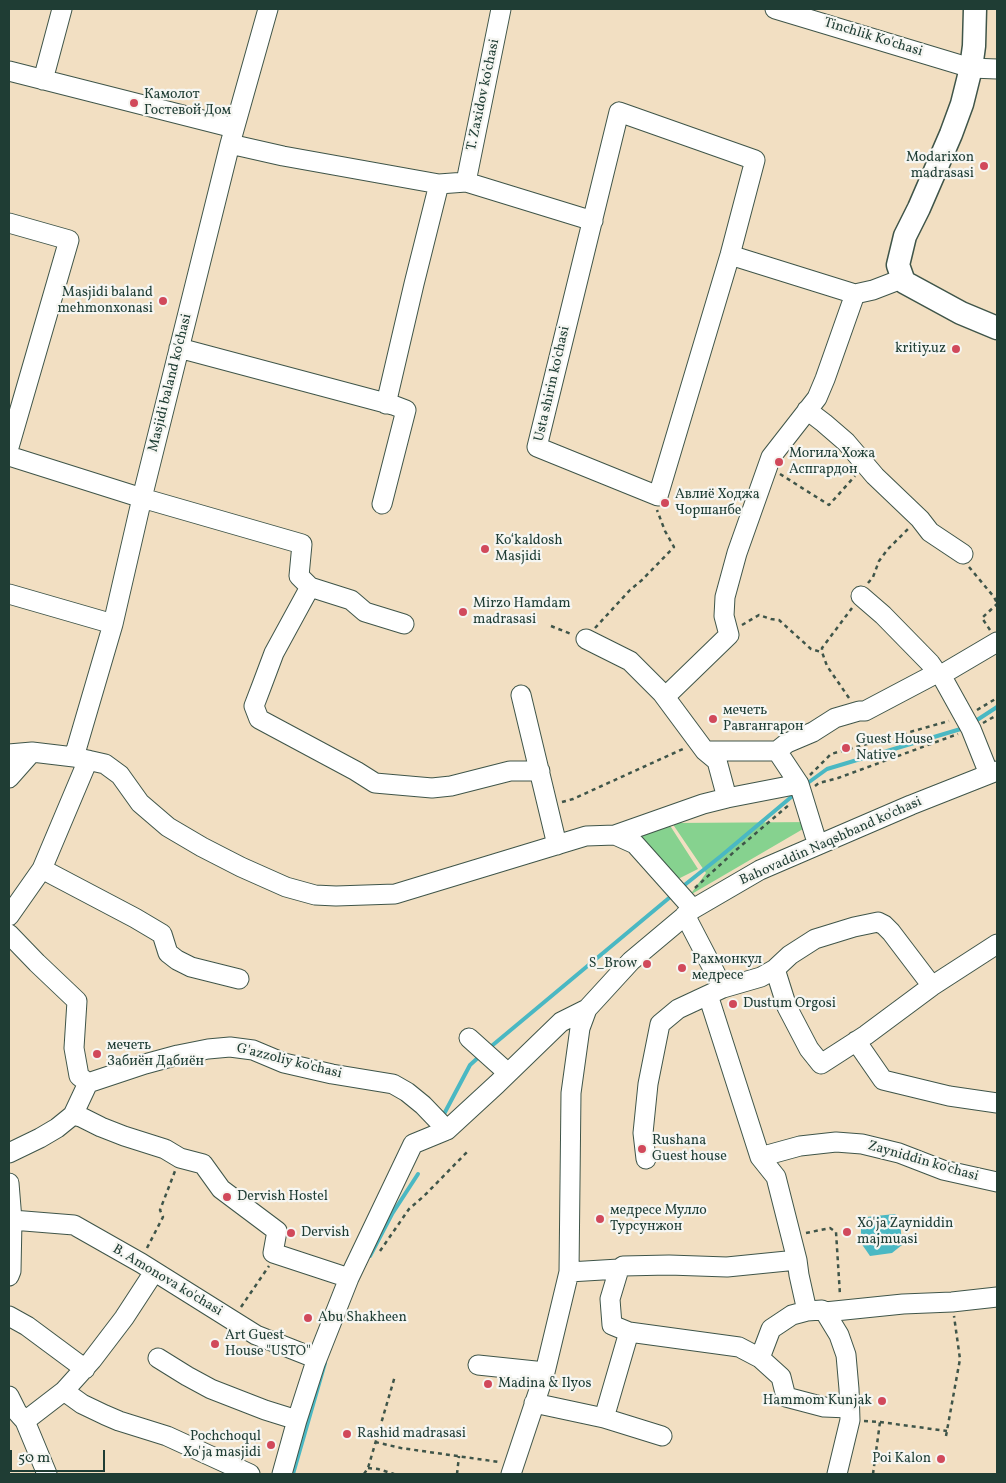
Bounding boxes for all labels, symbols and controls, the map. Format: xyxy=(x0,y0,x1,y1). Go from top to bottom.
street label: Tinchlik Ko'chasi xyxy=(822,15,924,61)
street label: T. Zaxidov ko'chasi xyxy=(464,38,504,152)
place label: Камолот Гостевой Дом xyxy=(144,87,231,120)
marker: Камолот Гостевой Дом xyxy=(128,97,140,109)
place label: Modarixon madrasasi xyxy=(906,150,974,182)
marker: Modarixon madrasasi xyxy=(978,160,990,172)
place label: Masjidi baland mehmonxonasi xyxy=(57,285,153,318)
marker: Masjidi baland mehmonxonasi xyxy=(157,295,169,307)
street label: Masjidi baland ko'chasi xyxy=(146,312,196,454)
street label: Usta shirin ko'chasi xyxy=(532,325,574,443)
place label: kritiy.uz xyxy=(895,341,946,357)
marker: kritiy.uz xyxy=(950,343,962,355)
place label: Могила Хожа Аспгардон xyxy=(789,446,875,478)
marker: Могила Хожа Аспгардон xyxy=(773,456,785,468)
place label: Авлиё Ходжа Чоршанбе xyxy=(675,487,760,520)
marker: Авлиё Ходжа Чоршанбе xyxy=(659,497,671,509)
place label: Koʻkaldosh Masjidi xyxy=(495,533,563,566)
marker: Koʻkaldosh Masjidi xyxy=(479,543,491,555)
place label: Mirzo Hamdam madrasasi xyxy=(473,596,571,628)
marker: Mirzo Hamdam madrasasi xyxy=(457,606,469,618)
place label: мечеть Равгангарон xyxy=(723,703,803,736)
marker: мечеть Равгангарон xyxy=(707,713,719,725)
place label: Guest House Native xyxy=(856,732,933,764)
marker: Guest House Native xyxy=(840,742,852,754)
street label: Bahovaddin Naqshband ko'chasi xyxy=(737,794,925,890)
place label: Рахмонкул медресе xyxy=(692,952,762,984)
place label: S_Brow xyxy=(589,956,637,972)
marker: S_Brow xyxy=(641,958,653,970)
marker: Рахмонкул медресе xyxy=(676,962,688,974)
place label: Dustum Orgosi xyxy=(743,996,836,1012)
marker: Dustum Orgosi xyxy=(727,998,739,1010)
place label: мечеть Забиён Дабиён xyxy=(107,1038,204,1070)
street label: G'azzoliy ko'chasi xyxy=(235,1041,343,1083)
marker: мечеть Забиён Дабиён xyxy=(91,1048,103,1060)
place label: Rushana Guest house xyxy=(652,1133,727,1166)
street label: Zayniddin ko'chasi xyxy=(866,1138,980,1186)
marker: Rushana Guest house xyxy=(636,1143,648,1155)
place label: Dervish Hostel xyxy=(237,1189,328,1205)
marker: Dervish Hostel xyxy=(221,1191,233,1203)
place label: медресе Мулло Турсунжон xyxy=(610,1203,707,1236)
marker: медресе Мулло Турсунжон xyxy=(594,1213,606,1225)
place label: Xo'ja Zayniddin majmuasi xyxy=(857,1216,953,1248)
place label: Dervish xyxy=(301,1225,350,1241)
marker: Xo'ja Zayniddin majmuasi xyxy=(841,1226,853,1238)
marker: Dervish xyxy=(285,1227,297,1239)
street label: B. Amonova ko'chasi xyxy=(109,1242,225,1320)
place label: Abu Shakheen xyxy=(318,1310,407,1326)
marker: Abu Shakheen xyxy=(302,1312,314,1324)
place label: Art Guest House "USTO" xyxy=(225,1328,311,1360)
marker: Art Guest House "USTO" xyxy=(209,1338,221,1350)
place label: Madina & Ilyos xyxy=(498,1376,591,1392)
marker: Madina & Ilyos xyxy=(482,1378,494,1390)
place label: Hammom Kunjak xyxy=(763,1393,872,1409)
marker: Hammom Kunjak xyxy=(876,1395,888,1407)
place label: Rashid madrasasi xyxy=(357,1426,466,1442)
marker: Rashid madrasasi xyxy=(341,1428,353,1440)
place label: Pochchoqul Xo'ja masjidi xyxy=(183,1429,261,1461)
marker: Pochchoqul Xo'ja masjidi xyxy=(265,1439,277,1451)
scale bar xyxy=(12,1440,108,1472)
text: 50 m xyxy=(18,1448,50,1469)
place label: Poi Kalon xyxy=(872,1451,931,1467)
marker: Poi Kalon xyxy=(935,1453,947,1465)

